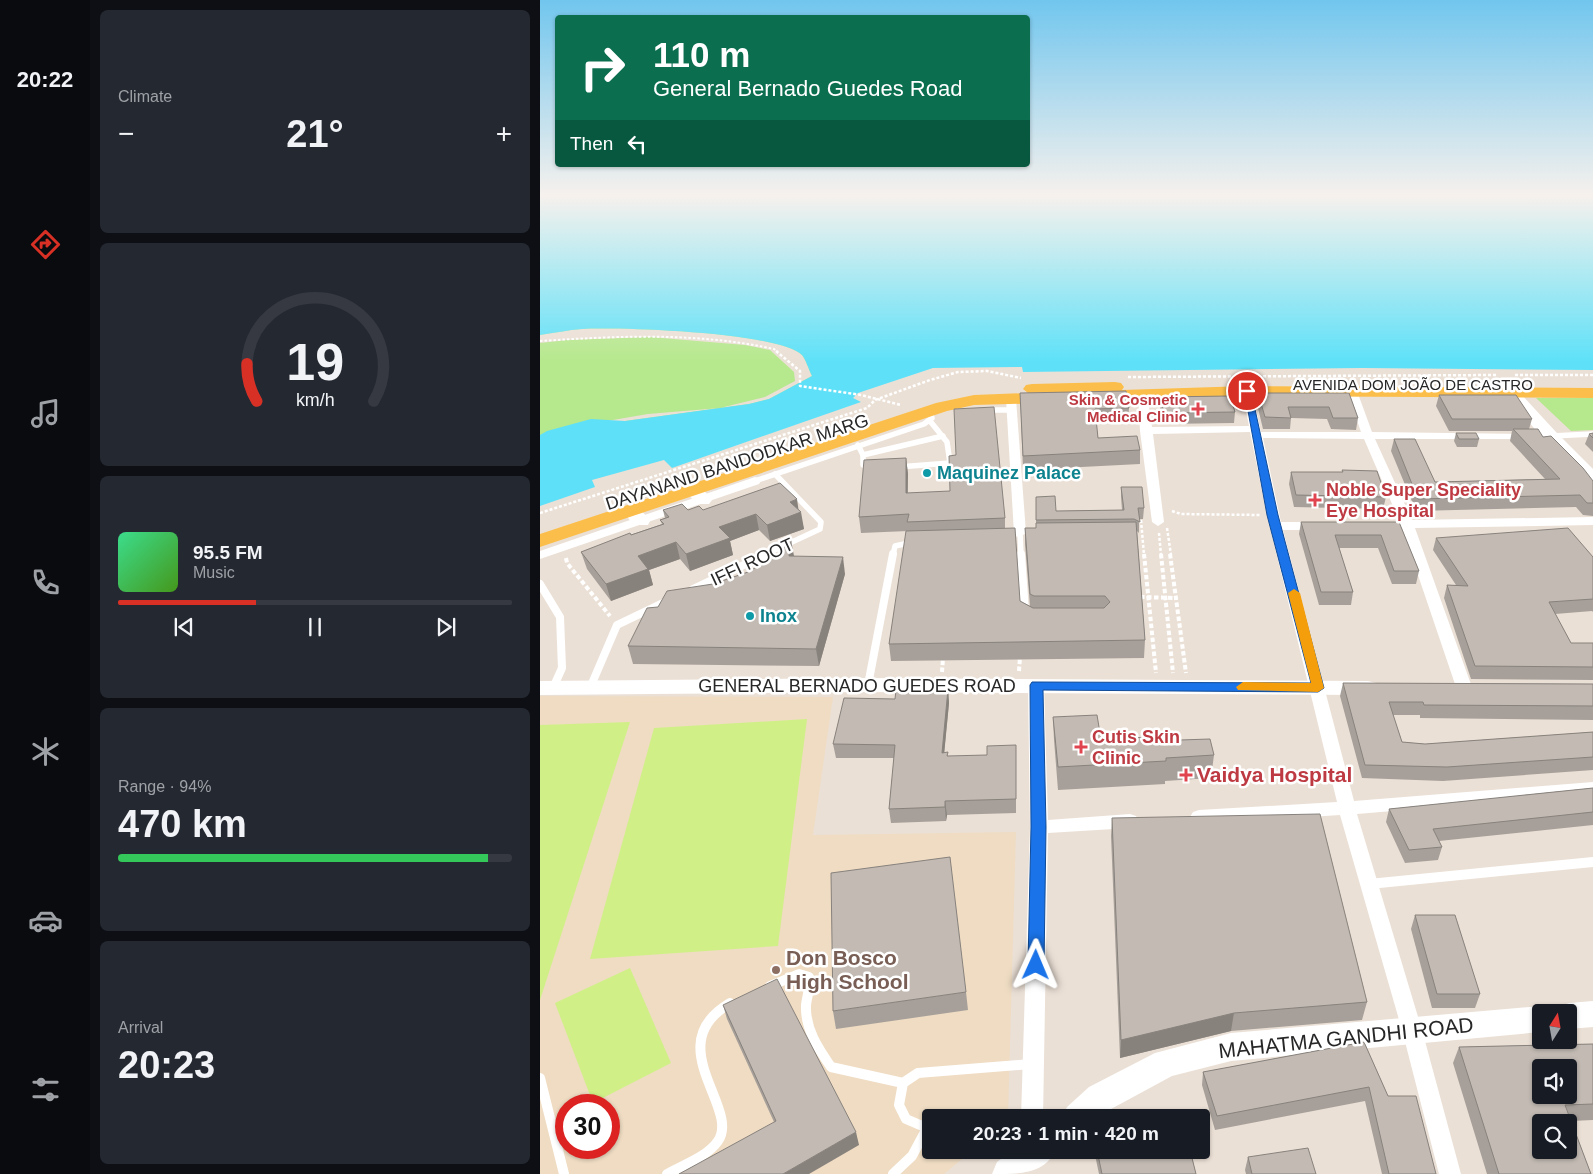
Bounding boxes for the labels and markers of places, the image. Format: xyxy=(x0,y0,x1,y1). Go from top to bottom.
pin xyxy=(1226,370,1268,412)
place label: Skin & Cosmetic Medical Clinic xyxy=(1069,391,1187,425)
marker: Skin & Cosmetic Medical Clinic xyxy=(1191,402,1205,416)
place label: Maquinez Palace xyxy=(937,463,1081,483)
marker: Maquinez Palace xyxy=(921,467,933,479)
place label: Noble Super Speciality Eye Hospital xyxy=(1326,480,1521,521)
marker: Noble Super Speciality Eye Hospital xyxy=(1308,493,1322,507)
place label: Inox xyxy=(760,606,797,626)
marker: Inox xyxy=(744,610,756,622)
place label: Cutis Skin Clinic xyxy=(1092,727,1180,768)
marker: Cutis Skin Clinic xyxy=(1074,740,1088,754)
place label: Vaidya Hospital xyxy=(1197,763,1352,786)
marker: Vaidya Hospital xyxy=(1179,768,1193,782)
place label: Don Bosco High School xyxy=(786,946,909,993)
marker: Don Bosco High School xyxy=(770,964,782,976)

